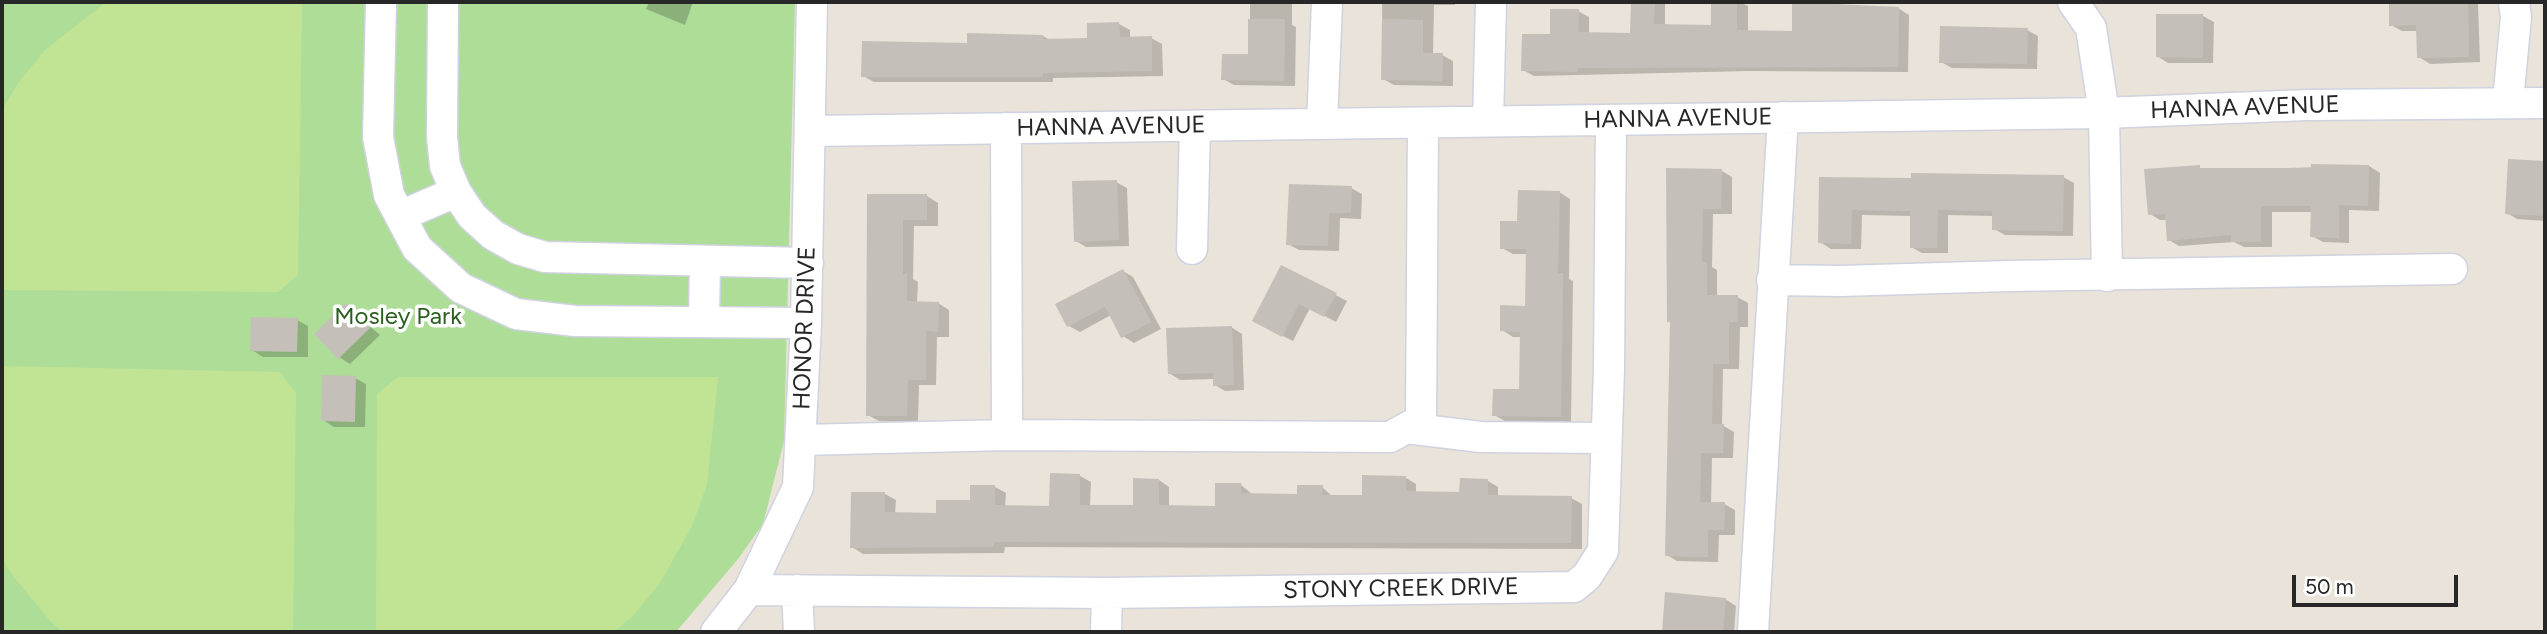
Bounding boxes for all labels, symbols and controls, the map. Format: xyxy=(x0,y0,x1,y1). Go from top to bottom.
street label: HANNA AVENUE xyxy=(2150,90,2340,126)
street label: HANNA AVENUE xyxy=(1583,103,1773,135)
street label: HANNA AVENUE xyxy=(1016,111,1206,143)
street label: HONOR DRIVE xyxy=(788,246,822,410)
park label: Mosley Park xyxy=(334,303,462,331)
scale bar xyxy=(2295,560,2461,604)
street label: STONY CREEK DRIVE xyxy=(1283,573,1519,605)
text: 50 m xyxy=(2305,574,2354,599)

